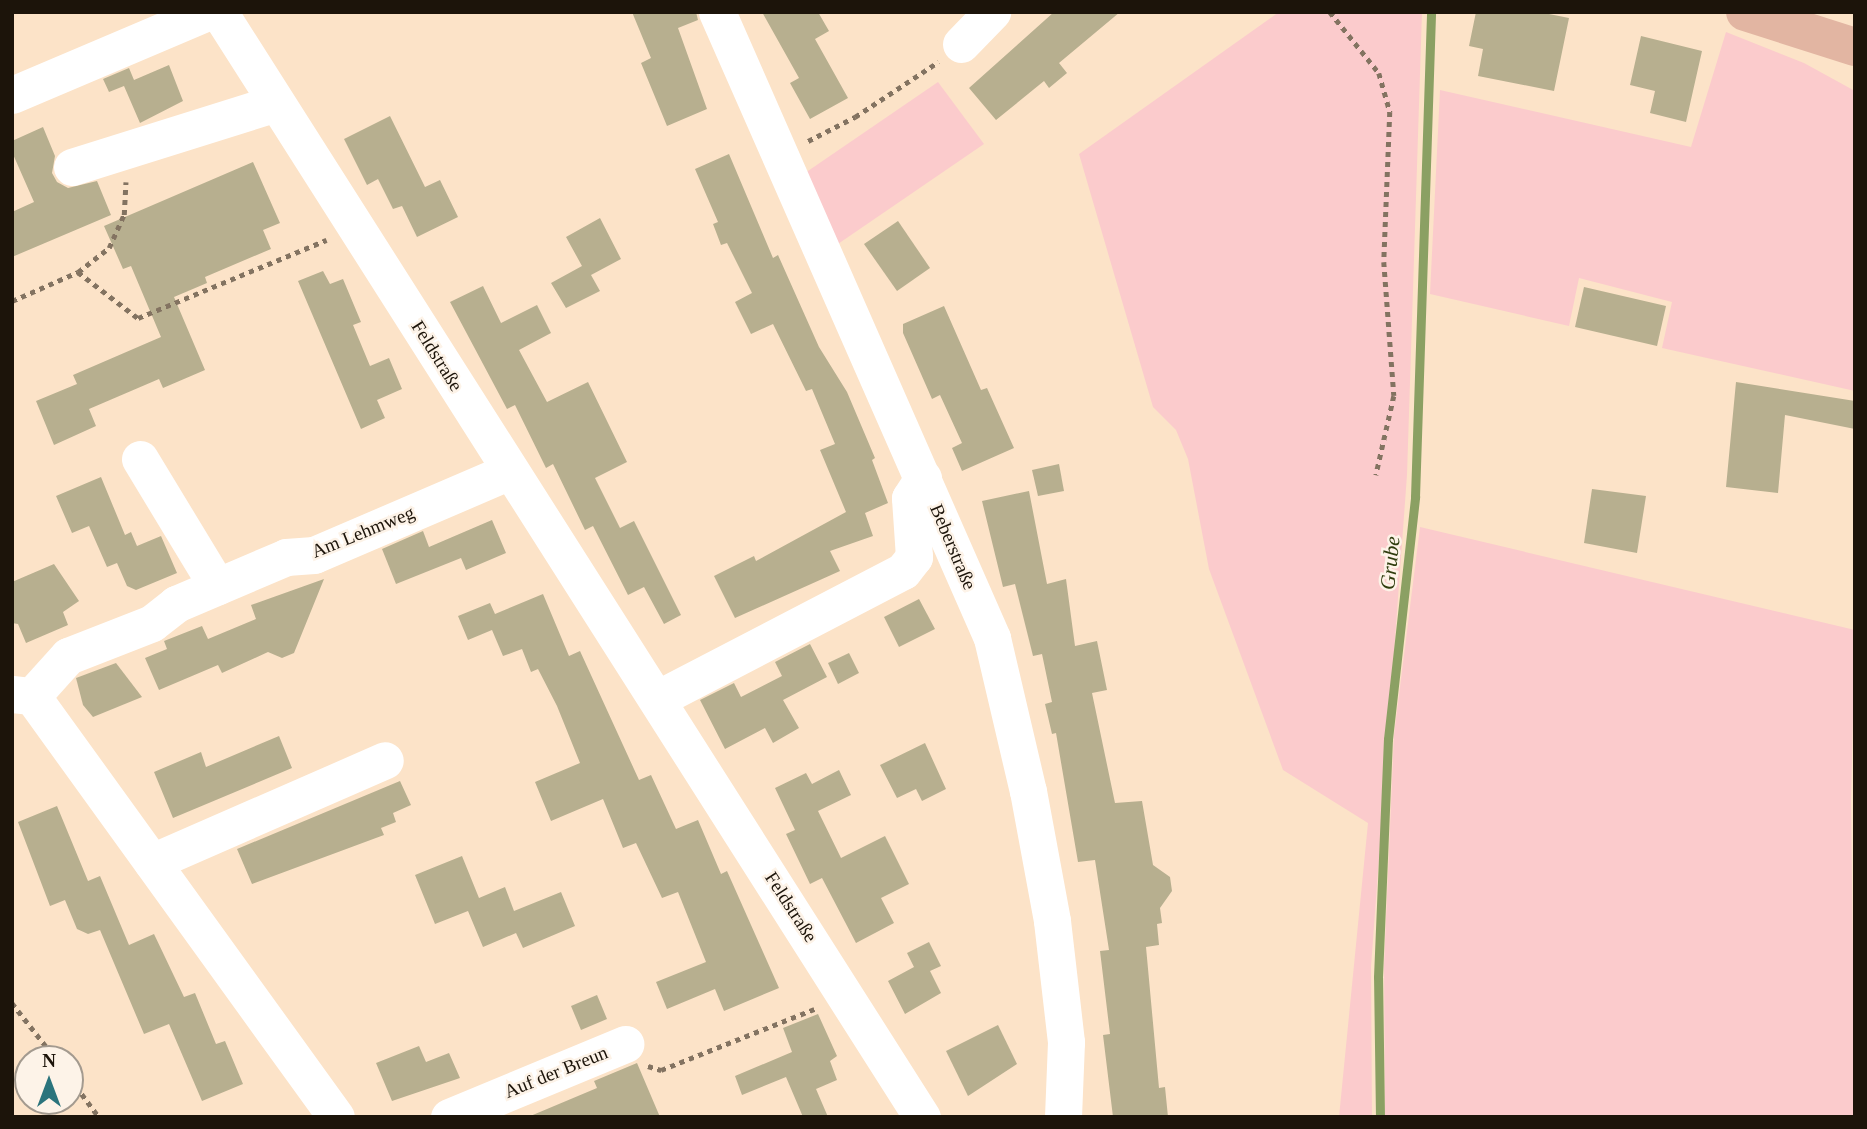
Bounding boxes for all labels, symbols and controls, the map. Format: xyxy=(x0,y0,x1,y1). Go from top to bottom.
street label: Feldstraße xyxy=(406,316,468,396)
street label: Am Lehmweg xyxy=(308,501,418,563)
street label: Beberstraße xyxy=(925,501,981,593)
water label: Grube xyxy=(1375,535,1405,591)
street label: Feldstraße xyxy=(760,868,822,946)
street label: Auf der Breun xyxy=(501,1041,611,1103)
north arrow xyxy=(14,1045,84,1115)
text: N xyxy=(42,1050,56,1071)

